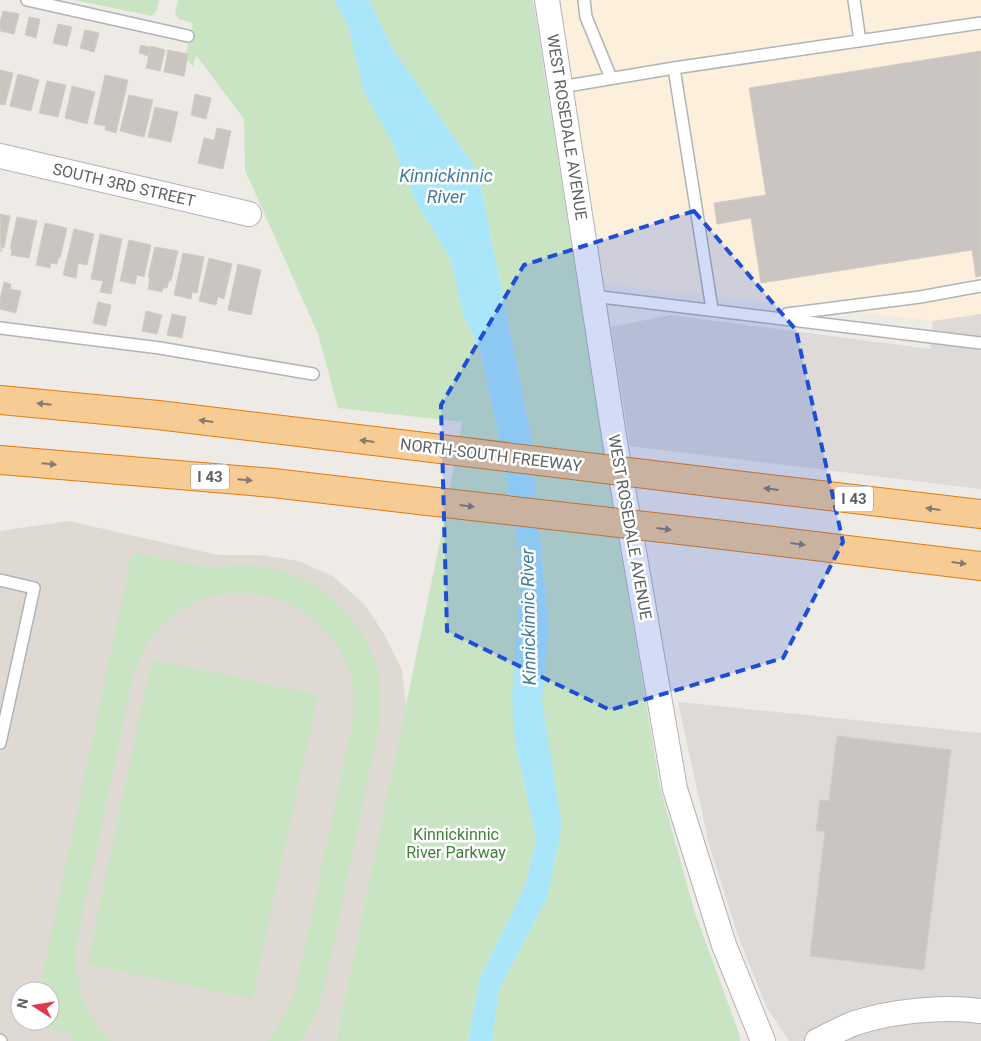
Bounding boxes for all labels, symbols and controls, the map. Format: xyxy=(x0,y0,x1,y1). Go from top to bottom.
street label: WEST ROSEDALE AVENUE xyxy=(543,33,591,221)
street label: SOUTH 3RD STREET xyxy=(51,159,198,211)
water label: Kinnickinnic River xyxy=(399,165,493,207)
one-way arrow xyxy=(36,400,52,408)
one-way arrow xyxy=(198,417,214,425)
street label: WEST ROSEDALE AVENUE xyxy=(604,433,656,621)
street label: NORTH-SOUTH FREEWAY xyxy=(399,434,583,476)
one-way arrow xyxy=(359,436,375,444)
one-way arrow xyxy=(41,460,57,468)
road number: I 43 xyxy=(191,464,229,490)
one-way arrow xyxy=(238,477,254,485)
one-way arrow xyxy=(763,485,779,493)
road number: I 43 xyxy=(835,486,873,512)
one-way arrow xyxy=(460,502,476,510)
one-way arrow xyxy=(924,505,940,513)
one-way arrow xyxy=(656,525,672,533)
one-way arrow xyxy=(790,540,806,548)
water label: Kinnickinnic River xyxy=(516,547,540,685)
one-way arrow xyxy=(951,559,967,567)
park label: Kinnickinnic River Parkway xyxy=(406,825,506,862)
north arrow xyxy=(10,981,60,1031)
text: N xyxy=(13,997,31,1010)

